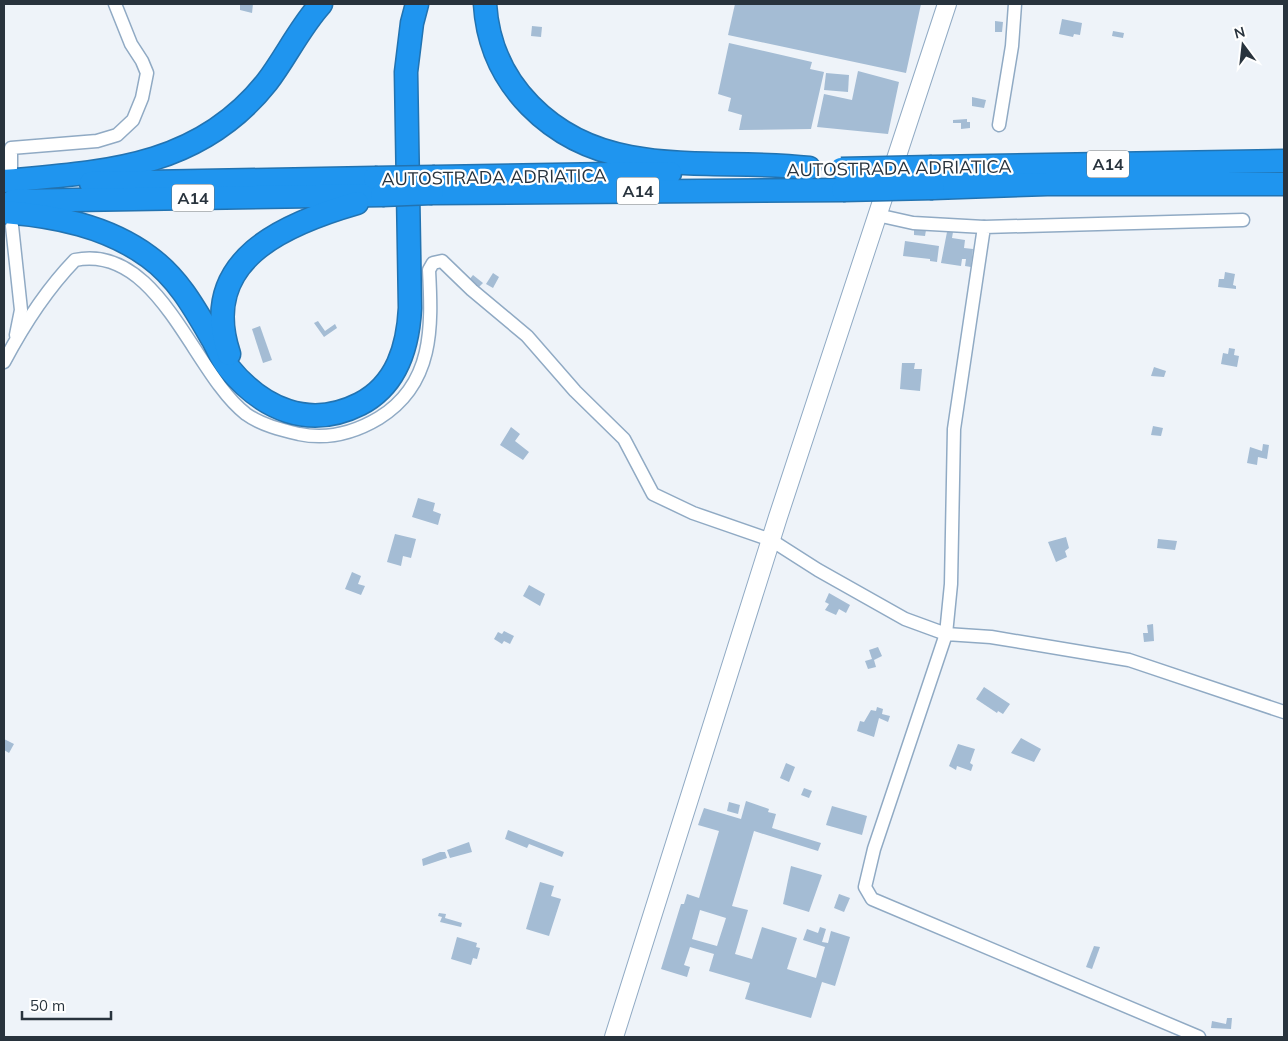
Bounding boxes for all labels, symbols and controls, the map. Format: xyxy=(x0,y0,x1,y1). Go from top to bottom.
north arrow xyxy=(1218,20,1268,70)
text: N xyxy=(1232,22,1247,43)
road number: A14 xyxy=(1087,150,1129,178)
street label: AUTOSTRADA ADRIATICA xyxy=(786,155,1012,181)
street label: AUTOSTRADA ADRIATICA xyxy=(381,164,607,190)
road number: A14 xyxy=(617,178,659,205)
road number: A14 xyxy=(172,184,214,212)
scale bar xyxy=(22,988,111,1020)
text: 50 m xyxy=(30,996,65,1015)

